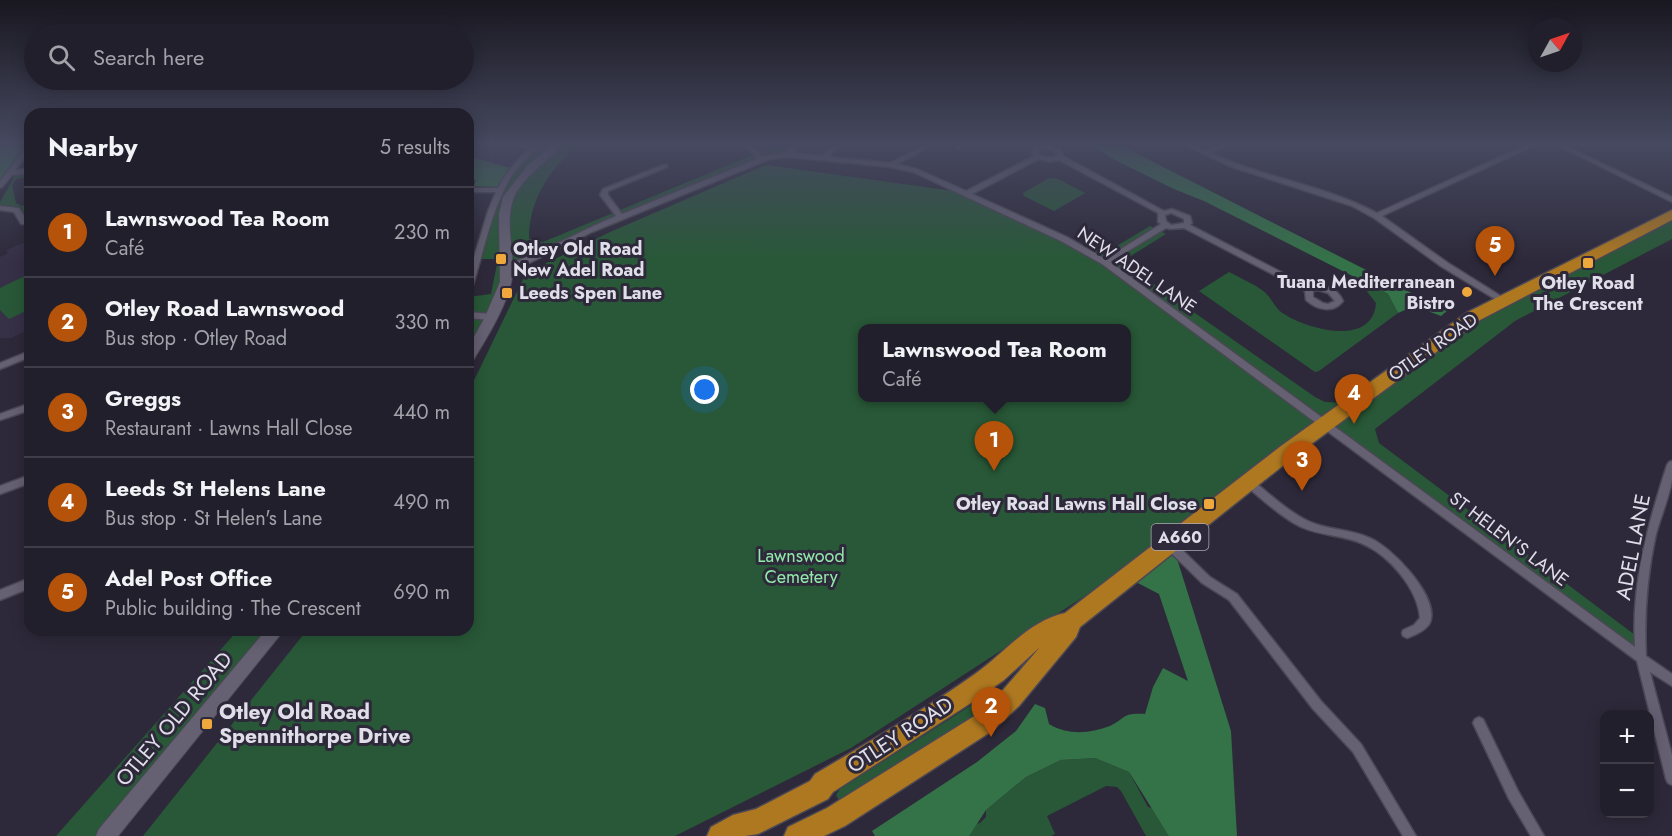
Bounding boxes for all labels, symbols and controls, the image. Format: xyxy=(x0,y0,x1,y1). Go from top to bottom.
north arrow xyxy=(1528,18,1582,72)
search box xyxy=(24,24,474,90)
icon: search xyxy=(45,41,78,74)
text: Search here xyxy=(93,41,204,73)
text: Nearby xyxy=(48,128,137,166)
text: 5 results xyxy=(380,133,450,162)
text: Lawnswood Tea Room xyxy=(105,202,330,234)
text: 1 xyxy=(62,218,73,247)
text: 230 m xyxy=(394,218,450,247)
street label: NEW ADEL LANE xyxy=(1072,220,1202,320)
pin: 5 xyxy=(1476,226,1514,276)
text: Café xyxy=(105,234,144,263)
place label: Otley Old Road New Adel Road xyxy=(513,236,644,283)
marker: Otley Old Road New Adel Road xyxy=(494,252,508,266)
marker: Otley Road The Crescent xyxy=(1581,256,1595,270)
place label: Tuana Mediterranean Bistro xyxy=(1277,269,1455,316)
place label: Otley Road The Crescent xyxy=(1533,270,1643,317)
place label: Leeds Spen Lane xyxy=(519,280,662,306)
marker: Tuana Mediterranean Bistro xyxy=(1460,285,1474,299)
marker: Leeds Spen Lane xyxy=(500,286,514,300)
text: Otley Road Lawnswood xyxy=(105,292,344,324)
street label: OTLEY ROAD xyxy=(1383,307,1483,387)
text: 2 xyxy=(61,308,74,337)
text: 330 m xyxy=(395,308,450,337)
text: Bus stop · Otley Road xyxy=(105,324,287,353)
popup xyxy=(858,324,1131,402)
text: Lawnswood Tea Room xyxy=(882,333,1107,365)
text: Café xyxy=(882,365,922,394)
pin: 4 xyxy=(1334,374,1374,424)
your location xyxy=(690,375,719,404)
text: Greggs xyxy=(105,382,181,414)
text: 3 xyxy=(61,398,74,427)
text: 440 m xyxy=(393,398,450,427)
text: Restaurant · Lawns Hall Close xyxy=(105,414,353,443)
pin: 1 xyxy=(974,422,1014,471)
pin: 3 xyxy=(1282,442,1322,491)
text: Leeds St Helens Lane xyxy=(105,472,326,504)
street label: ST HELEN'S LANE xyxy=(1444,486,1574,592)
text: 4 xyxy=(61,488,74,517)
text: 490 m xyxy=(393,488,450,517)
place label: Otley Road Lawns Hall Close xyxy=(956,491,1197,517)
street label: ADEL LANE xyxy=(1608,492,1658,602)
marker: Otley Road Lawns Hall Close xyxy=(1202,497,1216,511)
text: Bus stop · St Helen's Lane xyxy=(105,504,322,533)
road number: A660 xyxy=(1152,524,1208,550)
park label: Lawnswood Cemetery xyxy=(757,543,845,590)
text: Adel Post Office xyxy=(105,562,272,594)
text: 5 xyxy=(61,578,74,607)
text: 690 m xyxy=(393,578,450,607)
text: Public building · The Crescent xyxy=(105,594,361,623)
street label: OTLEY OLD ROAD xyxy=(109,645,239,793)
pin: 2 xyxy=(972,688,1010,737)
street label: OTLEY ROAD xyxy=(841,690,959,780)
place label: Otley Old Road Spennithorpe Drive xyxy=(219,697,411,751)
map controls xyxy=(1600,710,1654,818)
button: + xyxy=(1600,710,1654,764)
marker: Otley Old Road Spennithorpe Drive xyxy=(200,717,214,731)
button: − xyxy=(1600,764,1654,818)

